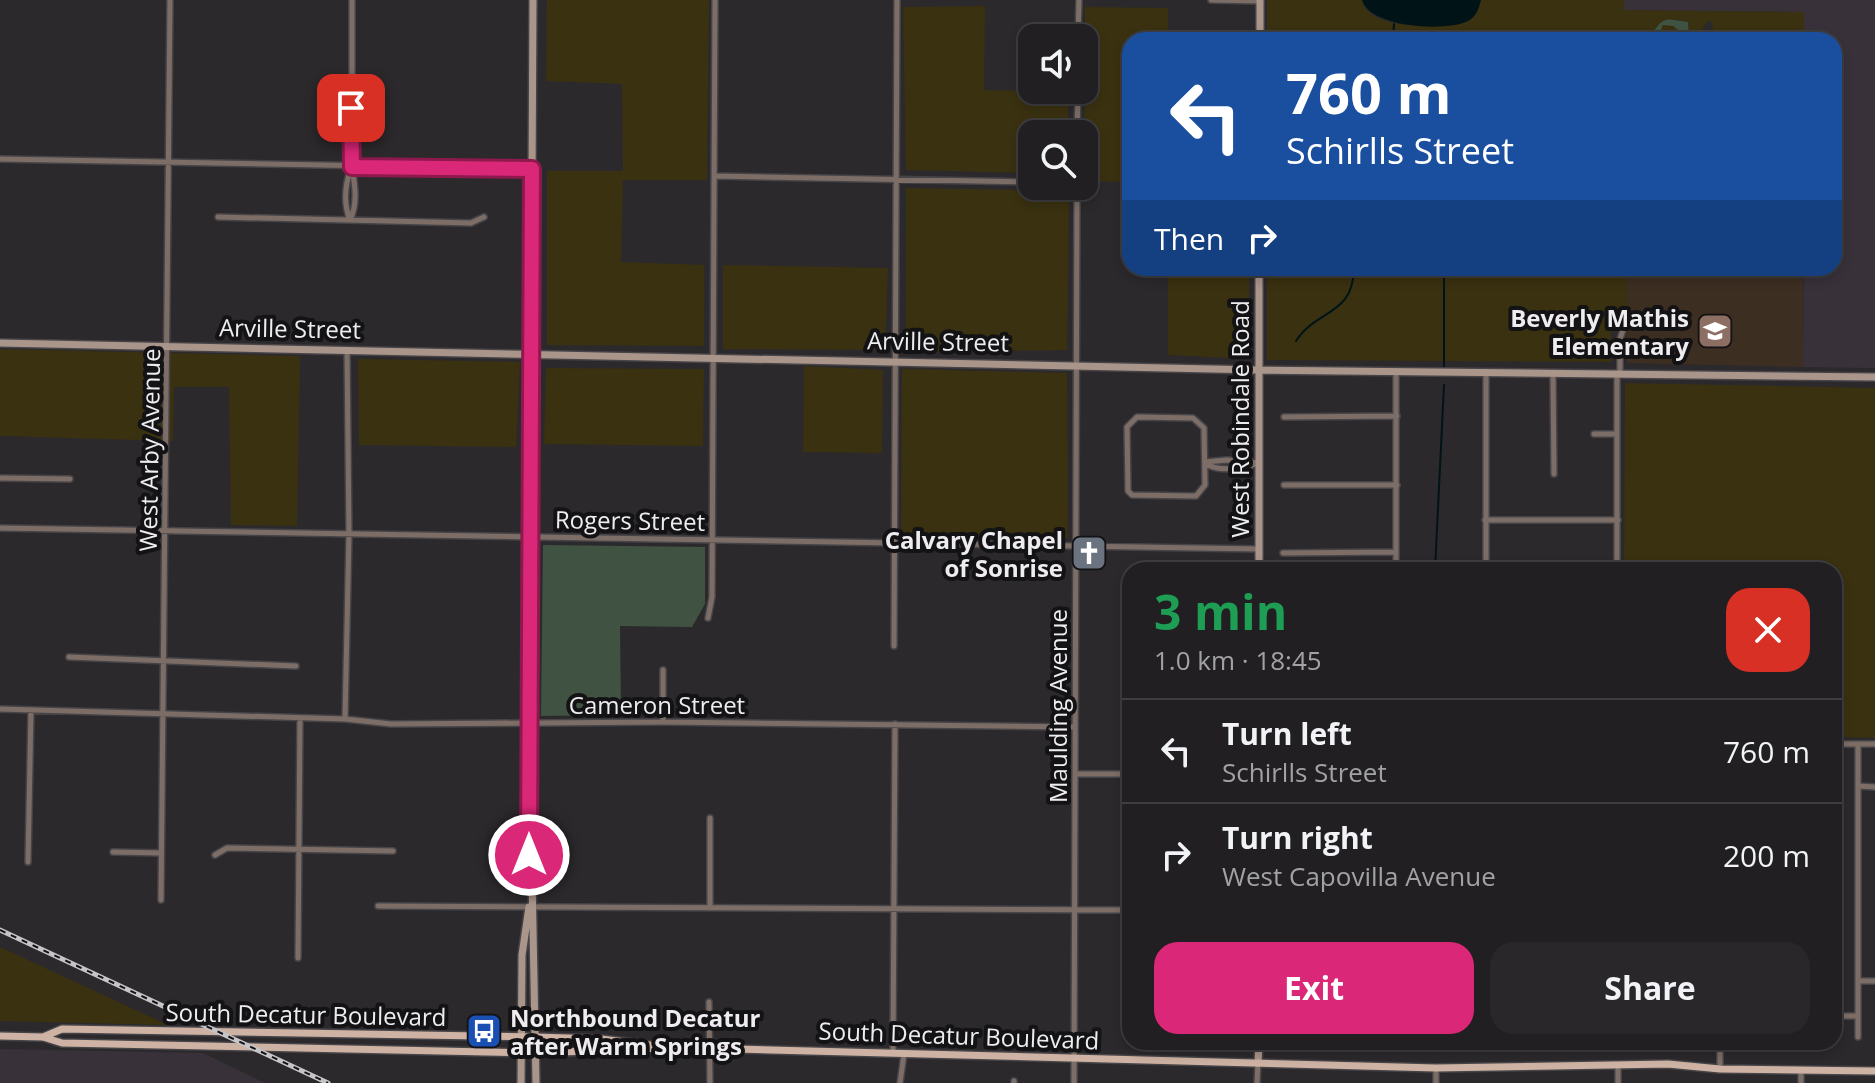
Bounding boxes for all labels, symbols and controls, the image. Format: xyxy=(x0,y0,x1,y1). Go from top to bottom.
map controls xyxy=(1018,24,1098,200)
button: sound xyxy=(1018,24,1098,104)
text: 760 m xyxy=(1286,54,1452,130)
icon: left xyxy=(1154,64,1258,168)
pin xyxy=(317,74,385,142)
icon: arrive xyxy=(329,86,373,130)
button: search xyxy=(1018,120,1098,200)
text: Schirlls Street xyxy=(1286,126,1514,175)
icon: right xyxy=(1240,216,1284,260)
text: Then xyxy=(1154,218,1224,259)
street label: West Robindale Road xyxy=(1223,300,1256,538)
place label: Beverly Mathis Elementary xyxy=(1510,301,1689,362)
street label: Arville Street xyxy=(219,310,361,346)
school or university icon: Beverly Mathis Elementary xyxy=(1696,312,1734,350)
street label: Arville Street xyxy=(867,323,1009,359)
street label: West Arby Avenue xyxy=(131,348,167,552)
street label: Rogers Street xyxy=(555,502,705,538)
place label: Calvary Chapel of Sonrise xyxy=(885,523,1063,584)
church icon: Calvary Chapel of Sonrise xyxy=(1070,534,1108,572)
text: 3 min xyxy=(1154,579,1287,644)
button: close xyxy=(1726,588,1810,672)
street label: Maulding Avenue xyxy=(1041,609,1074,803)
text: 1.0 km · 18:45 xyxy=(1154,642,1322,678)
street label: Cameron Street xyxy=(569,688,745,721)
text: Turn left xyxy=(1222,713,1352,754)
icon: left xyxy=(1154,729,1198,773)
text: 760 m xyxy=(1723,731,1810,772)
text: Schirlls Street xyxy=(1222,754,1387,790)
position arrow xyxy=(487,813,571,897)
text: Turn right xyxy=(1222,817,1373,858)
icon: right xyxy=(1154,833,1198,877)
text: 200 m xyxy=(1723,835,1810,876)
text: West Capovilla Avenue xyxy=(1222,858,1496,894)
button: Exit xyxy=(1154,942,1474,1034)
button: Share xyxy=(1490,942,1810,1034)
street label: South Decatur Boulevard xyxy=(165,995,447,1033)
place label: Northbound Decatur after Warm Springs xyxy=(510,1001,760,1062)
bus stop icon: Northbound Decatur after Warm Springs xyxy=(465,1012,503,1050)
street label: South Decatur Boulevard xyxy=(818,1014,1100,1056)

